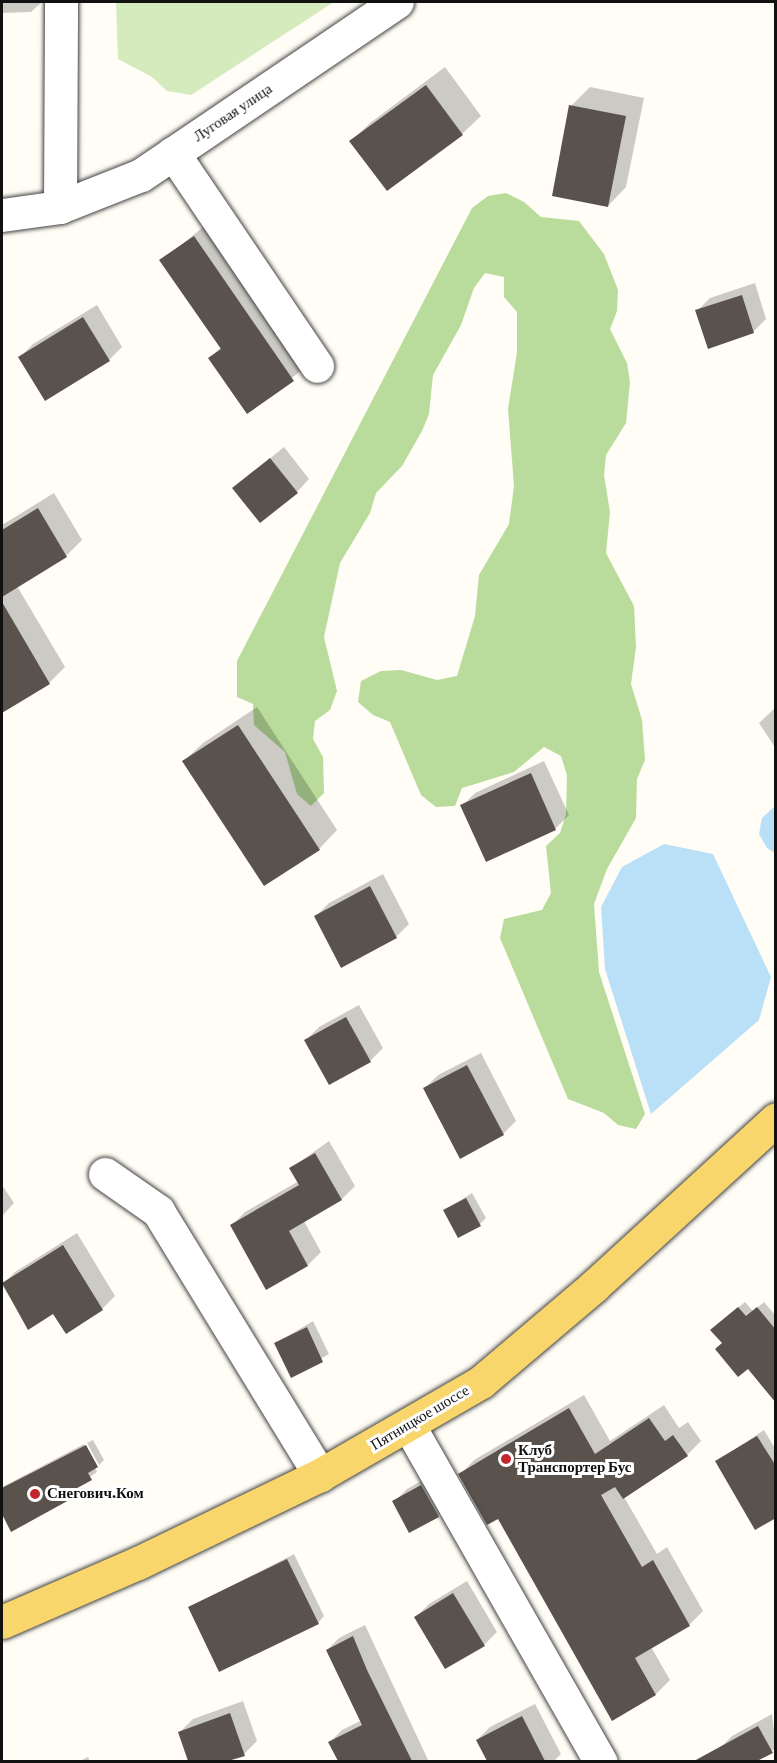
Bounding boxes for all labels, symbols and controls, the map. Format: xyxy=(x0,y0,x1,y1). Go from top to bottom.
street label: Луговая улица xyxy=(190,80,276,146)
street label: Пятницкое шоссе xyxy=(368,1382,472,1454)
place label: Клуб Транспортер Бус xyxy=(518,1441,631,1476)
marker: Клуб Транспортер Бус xyxy=(499,1452,513,1466)
place label: Снегович.Ком xyxy=(47,1485,144,1503)
marker: Снегович.Ком xyxy=(28,1487,42,1501)

